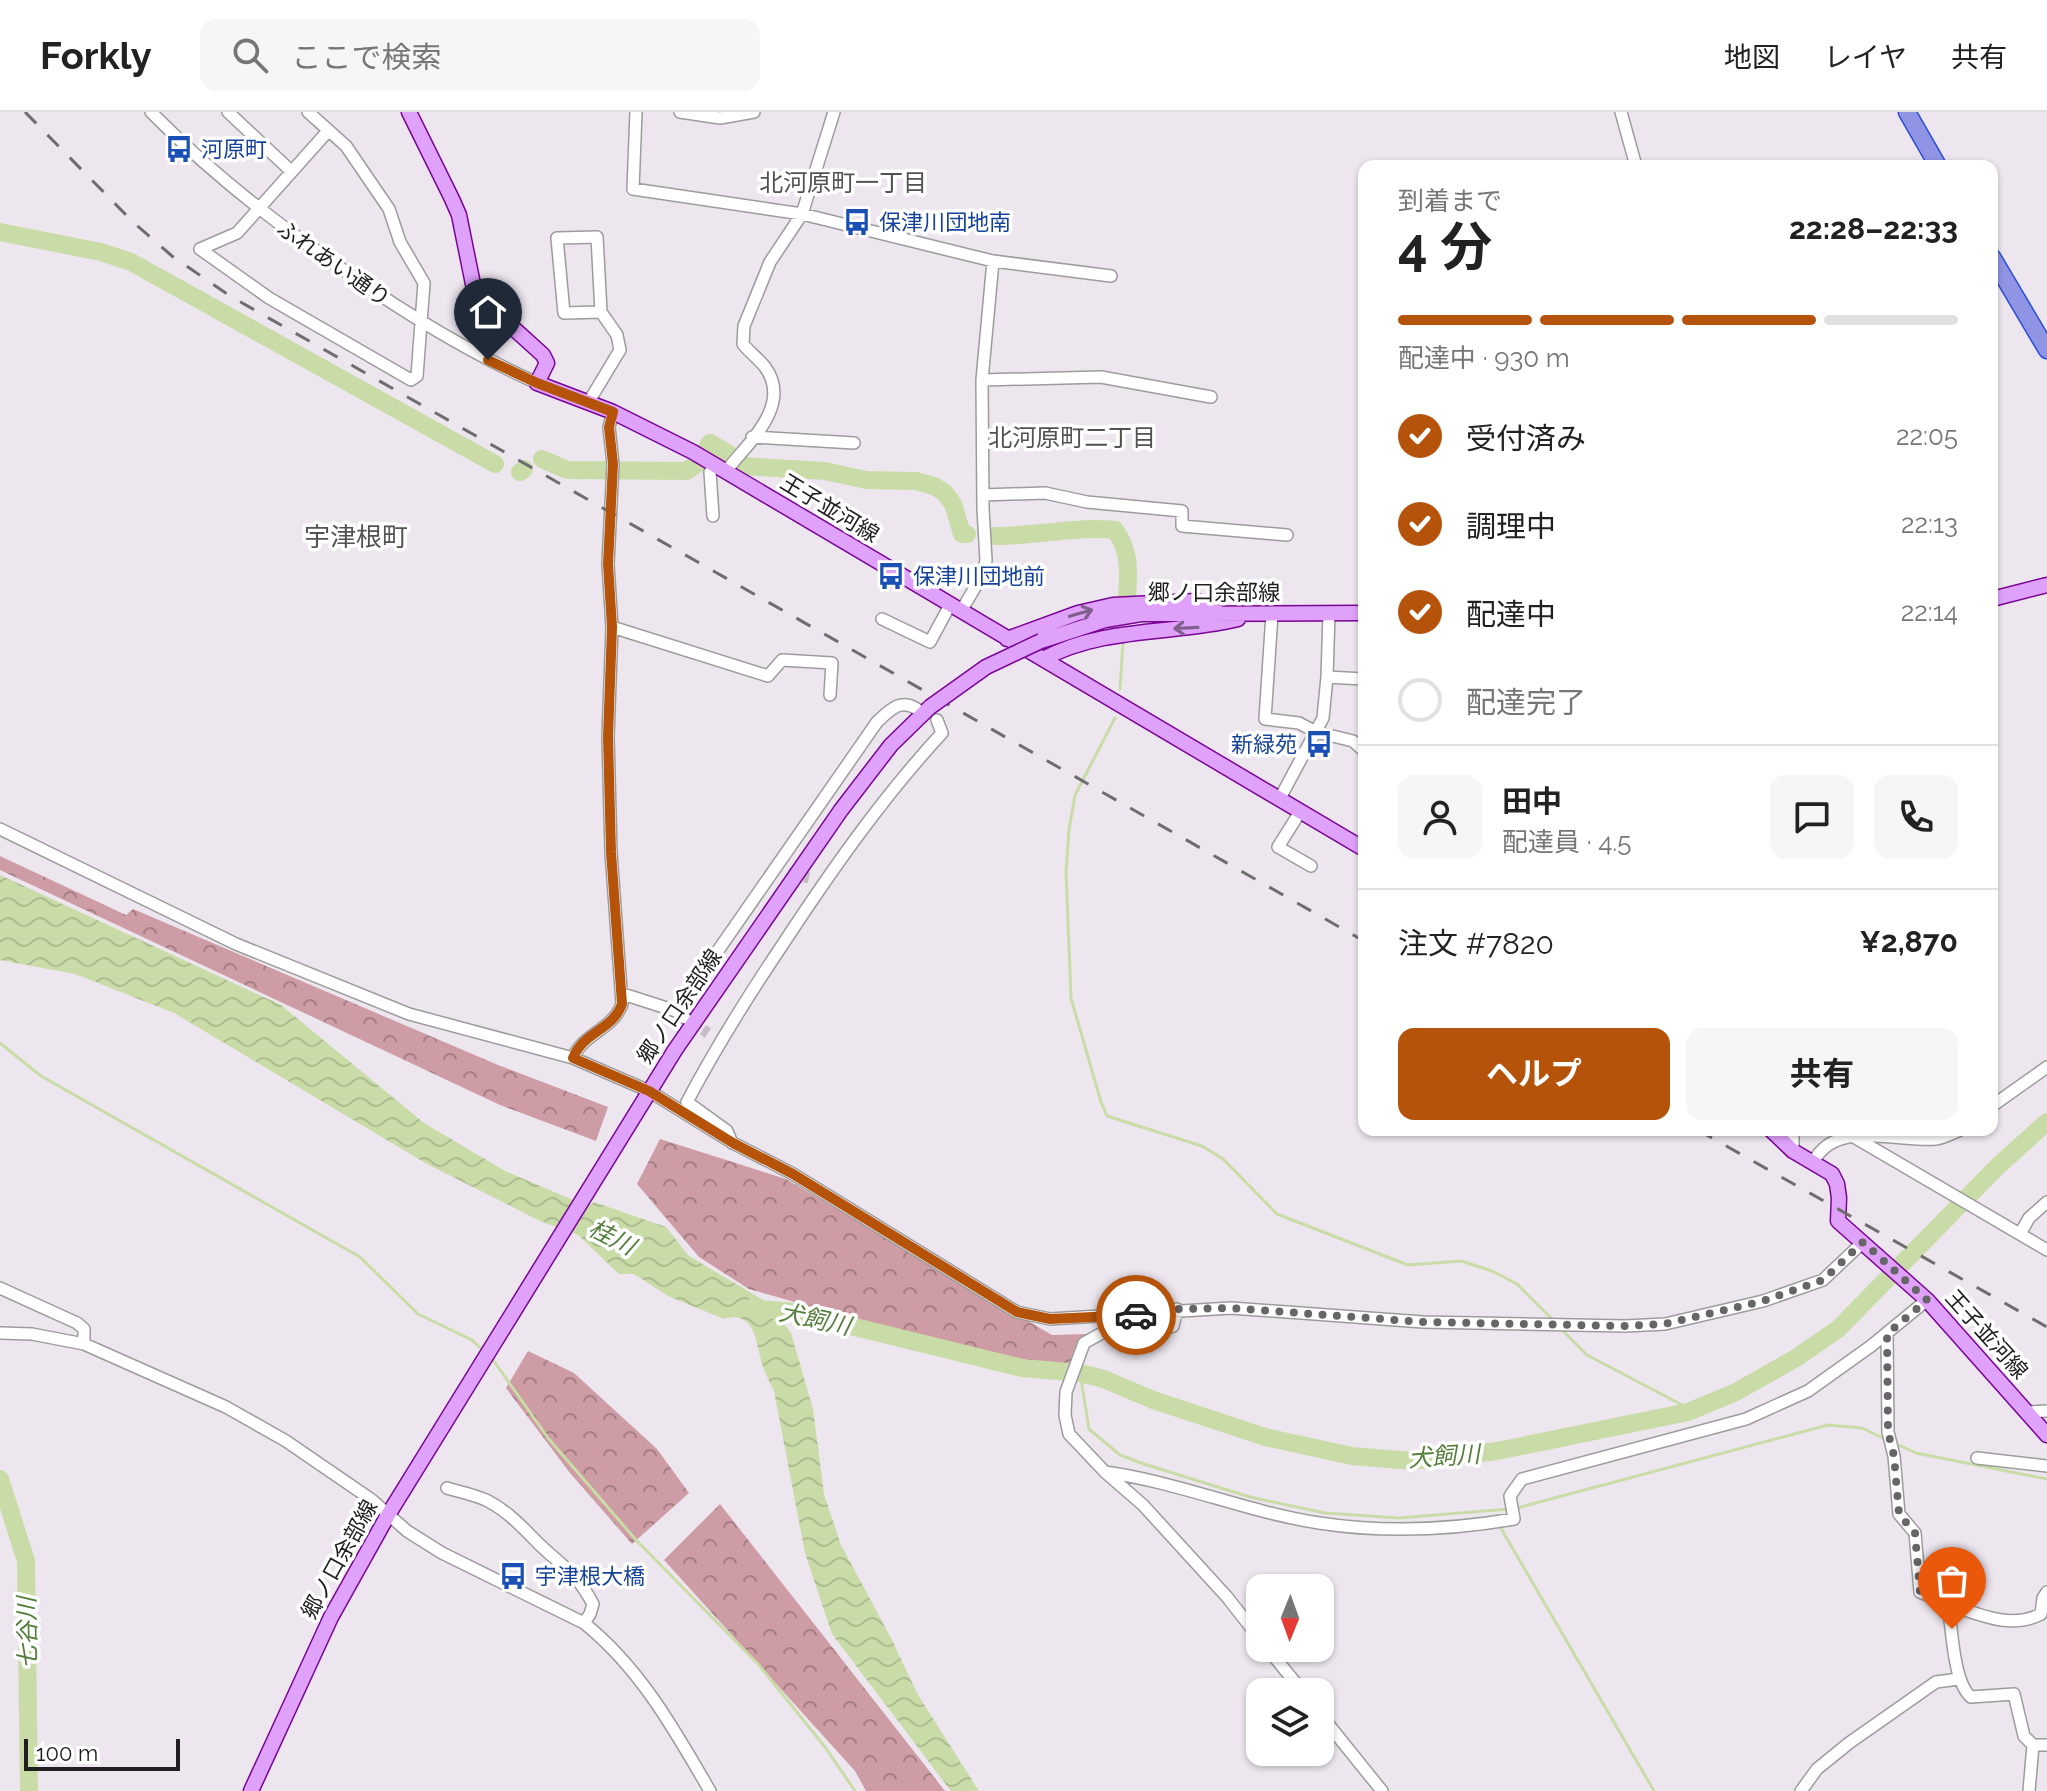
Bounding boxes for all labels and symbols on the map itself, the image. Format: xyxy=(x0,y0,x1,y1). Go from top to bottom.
bus stop icon: 河原町 xyxy=(164,134,194,164)
place label: 河原町 xyxy=(201,136,267,162)
district label: 北河原町一丁目 xyxy=(759,168,927,197)
bus stop icon: 保津川団地南 xyxy=(842,207,872,237)
place label: 保津川団地南 xyxy=(879,209,1011,235)
street label: ふれあい通り xyxy=(272,214,396,312)
pin xyxy=(454,278,522,360)
district label: 北河原町二丁目 xyxy=(988,423,1156,452)
street label: 王子並河線 xyxy=(776,469,884,547)
district label: 宇津根町 xyxy=(304,522,408,552)
bus stop icon: 保津川団地前 xyxy=(876,561,906,591)
place label: 保津川団地前 xyxy=(913,563,1045,589)
street label: 郷ノ口余部線 xyxy=(1148,579,1280,605)
one-way arrow xyxy=(1068,605,1093,619)
one-way arrow xyxy=(1173,621,1200,636)
bus stop icon: 新緑苑 xyxy=(1304,729,1334,759)
place label: 新緑苑 xyxy=(1231,731,1297,757)
street label: 郷ノ口余部線 xyxy=(631,944,727,1068)
water label: 桂川 xyxy=(584,1213,643,1262)
courier xyxy=(1096,1275,1176,1355)
street label: 王子並河線 xyxy=(1941,1284,2033,1384)
water label: 犬飼川 xyxy=(777,1297,856,1341)
water label: 犬飼川 xyxy=(1407,1439,1484,1473)
street label: 郷ノ口余部線 xyxy=(296,1495,382,1623)
pin xyxy=(1918,1547,1986,1629)
bus stop icon: 宇津根大橋 xyxy=(498,1561,528,1591)
place label: 宇津根大橋 xyxy=(535,1563,645,1589)
north arrow xyxy=(1246,1574,1334,1662)
water label: 七谷川 xyxy=(12,1594,42,1669)
scale bar xyxy=(24,1735,180,1771)

